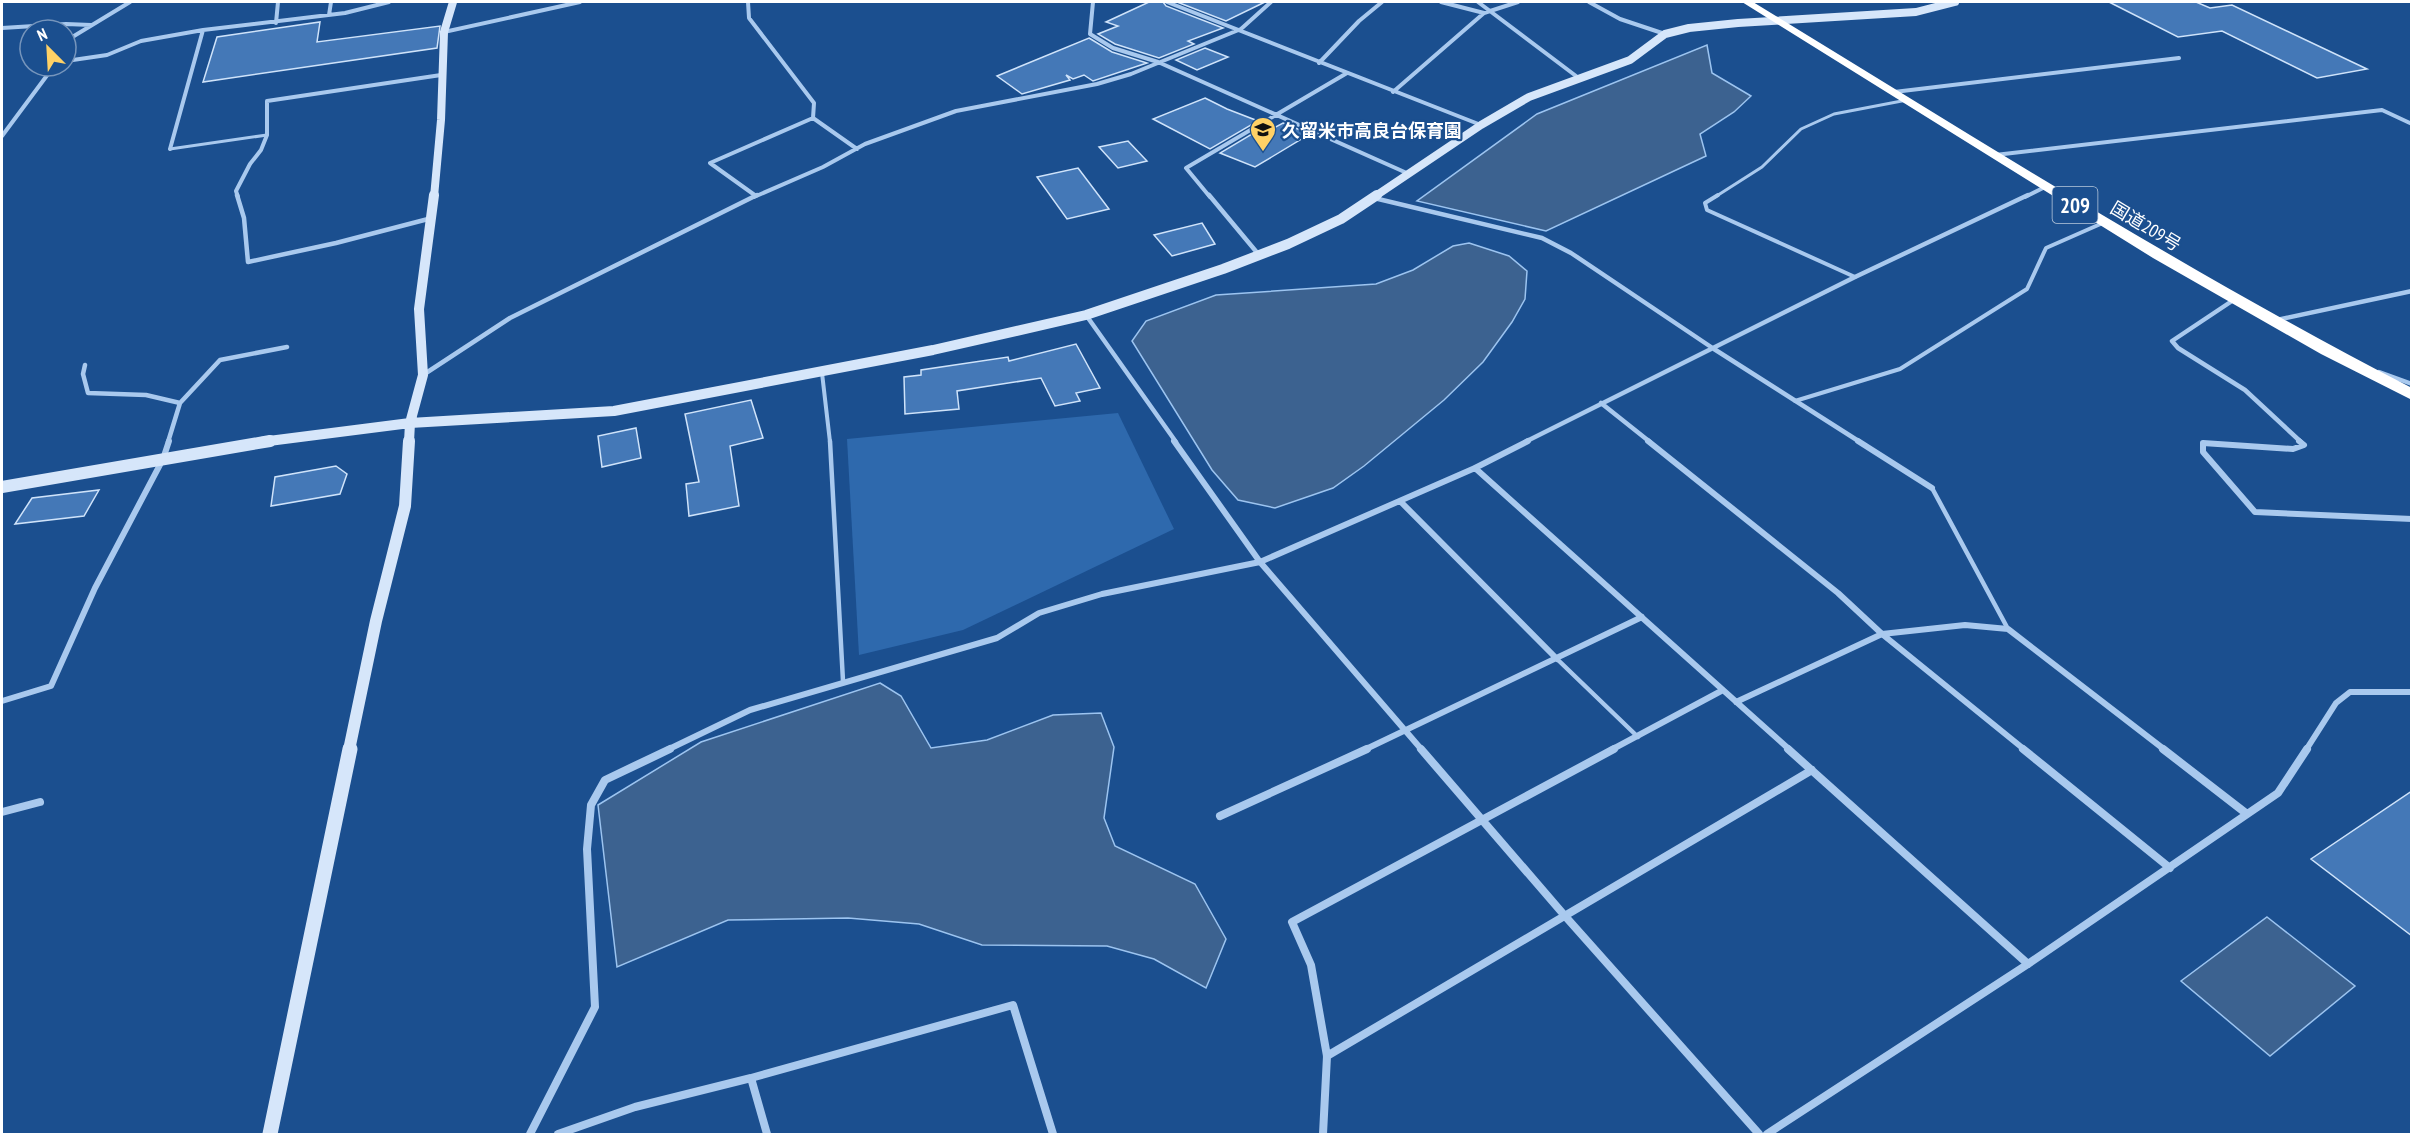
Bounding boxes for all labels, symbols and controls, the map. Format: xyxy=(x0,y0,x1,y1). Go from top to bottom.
north arrow xyxy=(18,18,78,78)
text: N xyxy=(34,23,50,45)
school or university icon: 久留米市高良台保育園 xyxy=(1248,115,1278,153)
place label: 久留米市高良台保育園 xyxy=(1282,119,1462,142)
road number: 209 xyxy=(2052,187,2098,223)
street label: 国道209号 xyxy=(2107,196,2185,256)

